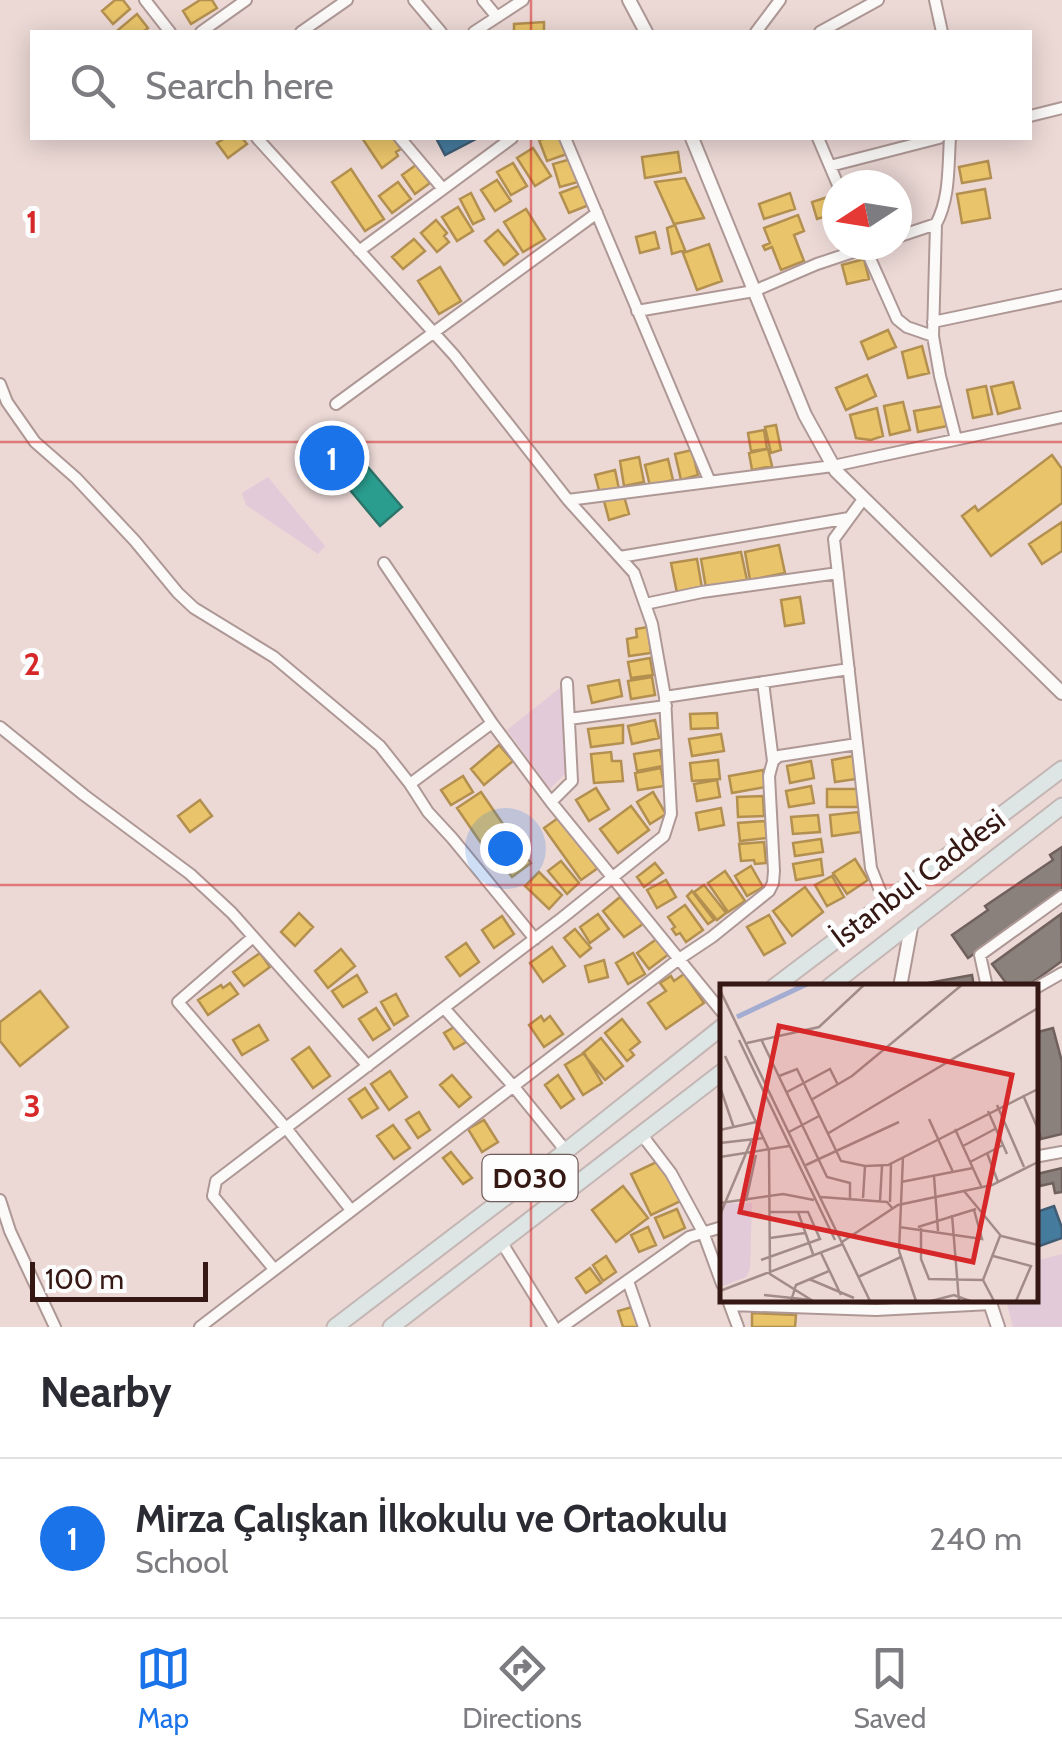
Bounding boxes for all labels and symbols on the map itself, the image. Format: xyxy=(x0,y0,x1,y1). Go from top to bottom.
north arrow xyxy=(822,170,912,260)
text: 1 xyxy=(26,202,38,241)
pin: 1 xyxy=(300,420,364,496)
text: 2 xyxy=(24,644,40,683)
street label: İstanbul Caddesi xyxy=(824,801,1012,955)
your location xyxy=(480,823,531,874)
inset map xyxy=(720,984,1037,1302)
text: 3 xyxy=(23,1086,41,1125)
road number: D030 xyxy=(482,1155,578,1201)
scale bar xyxy=(30,1257,208,1302)

